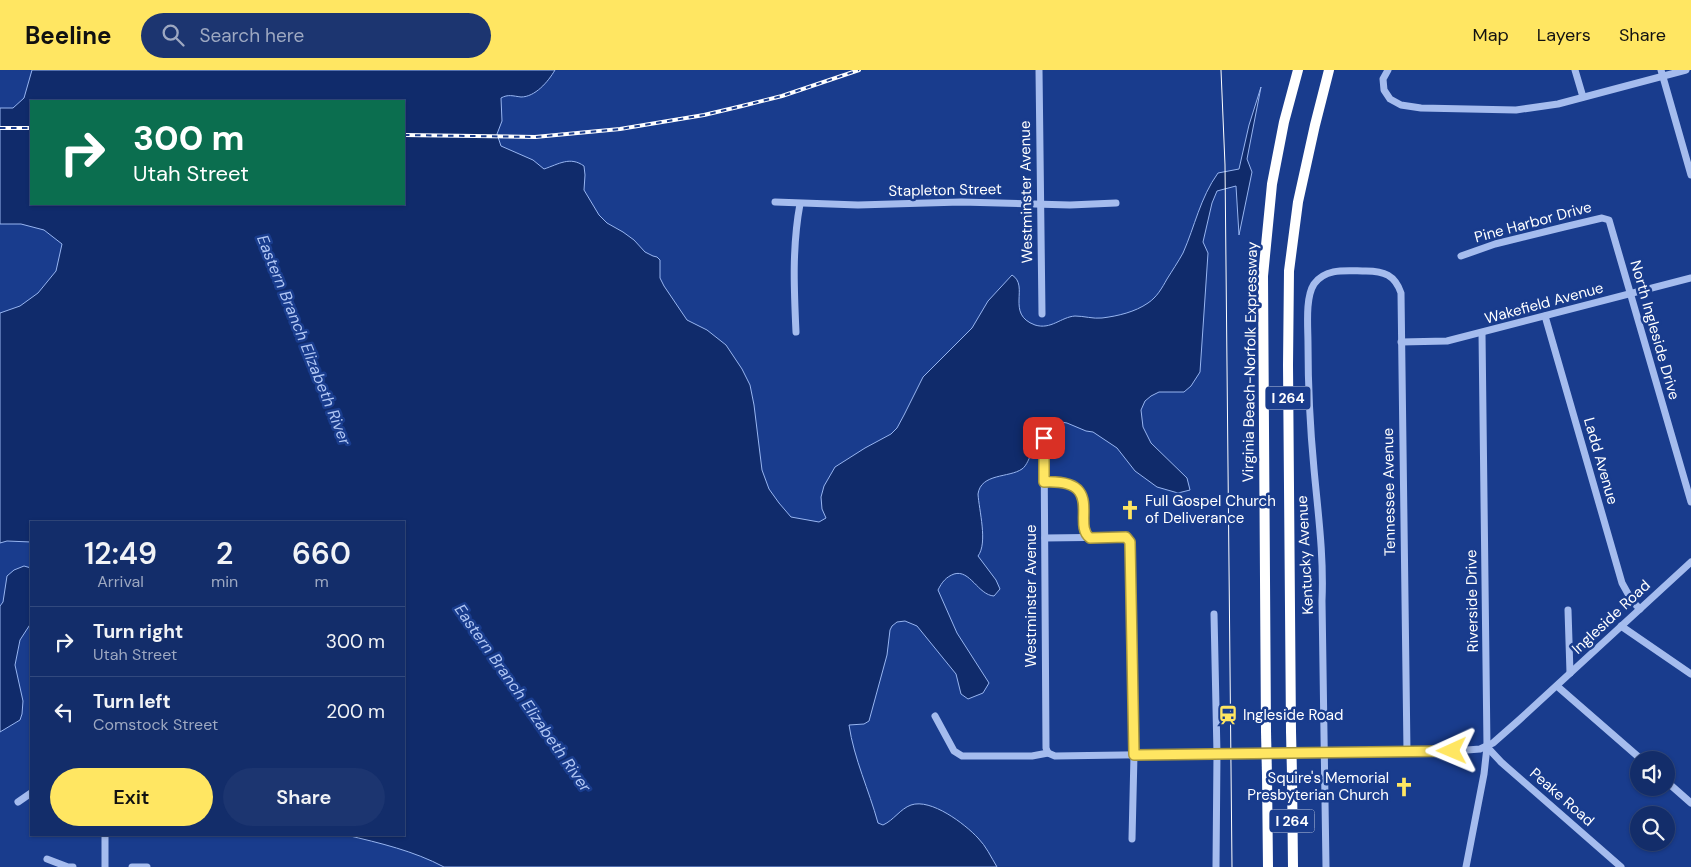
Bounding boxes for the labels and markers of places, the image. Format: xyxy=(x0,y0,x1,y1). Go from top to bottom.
pin xyxy=(1023,417,1065,459)
place label: Full Gospel Church of Deliverance xyxy=(1145,491,1276,528)
church icon: Full Gospel Church of Deliverance xyxy=(1119,499,1141,521)
station icon: Ingleside Road xyxy=(1217,704,1239,726)
place label: Ingleside Road xyxy=(1243,705,1343,725)
place label: Squire's Memorial Presbyterian Church xyxy=(1247,768,1389,805)
church icon: Squire's Memorial Presbyterian Church xyxy=(1393,776,1415,798)

